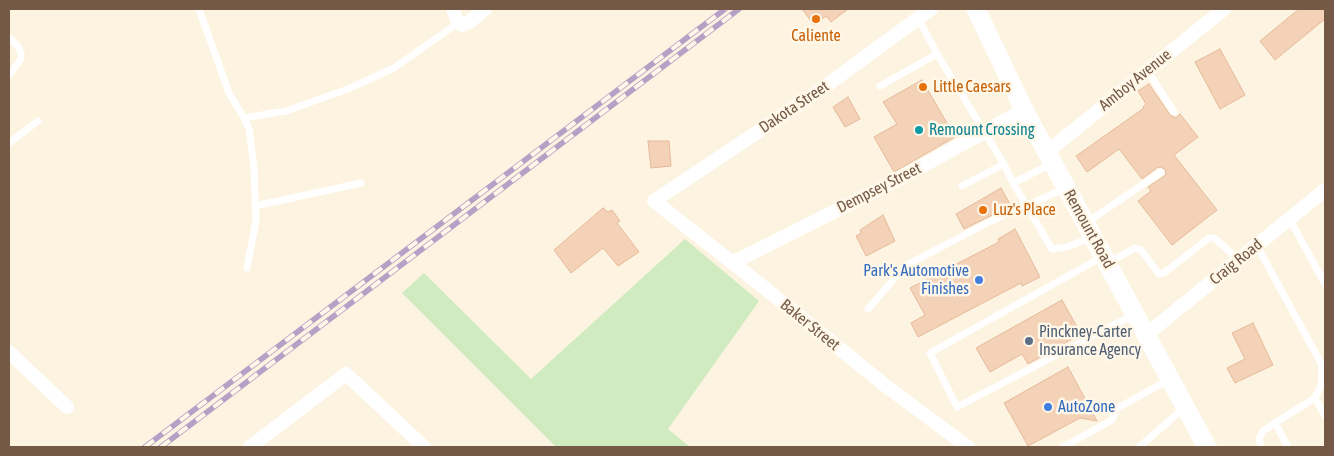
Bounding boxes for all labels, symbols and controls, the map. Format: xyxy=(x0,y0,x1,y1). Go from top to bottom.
marker: Caliente xyxy=(810,13,822,25)
place label: Caliente xyxy=(791,26,841,46)
street label: Amboy Avenue xyxy=(1095,45,1175,115)
street label: Dakota Street xyxy=(755,77,833,137)
place label: Little Caesars xyxy=(933,77,1011,97)
marker: Little Caesars xyxy=(917,81,929,93)
place label: Remount Crossing xyxy=(929,120,1035,140)
marker: Remount Crossing xyxy=(913,124,925,136)
street label: Dempsey Street xyxy=(834,159,924,217)
street label: Remount Road xyxy=(1059,186,1119,272)
place label: Luz's Place xyxy=(993,200,1056,220)
marker: Luz's Place xyxy=(977,204,989,216)
street label: Craig Road xyxy=(1206,235,1266,289)
place label: Park's Automotive Finishes xyxy=(863,261,969,299)
marker: Park's Automotive Finishes xyxy=(973,274,985,286)
street label: Baker Street xyxy=(776,295,844,355)
place label: Pinckney-Carter Insurance Agency xyxy=(1039,322,1141,360)
marker: Pinckney-Carter Insurance Agency xyxy=(1023,335,1035,347)
place label: AutoZone xyxy=(1058,397,1115,417)
marker: AutoZone xyxy=(1042,401,1054,413)

